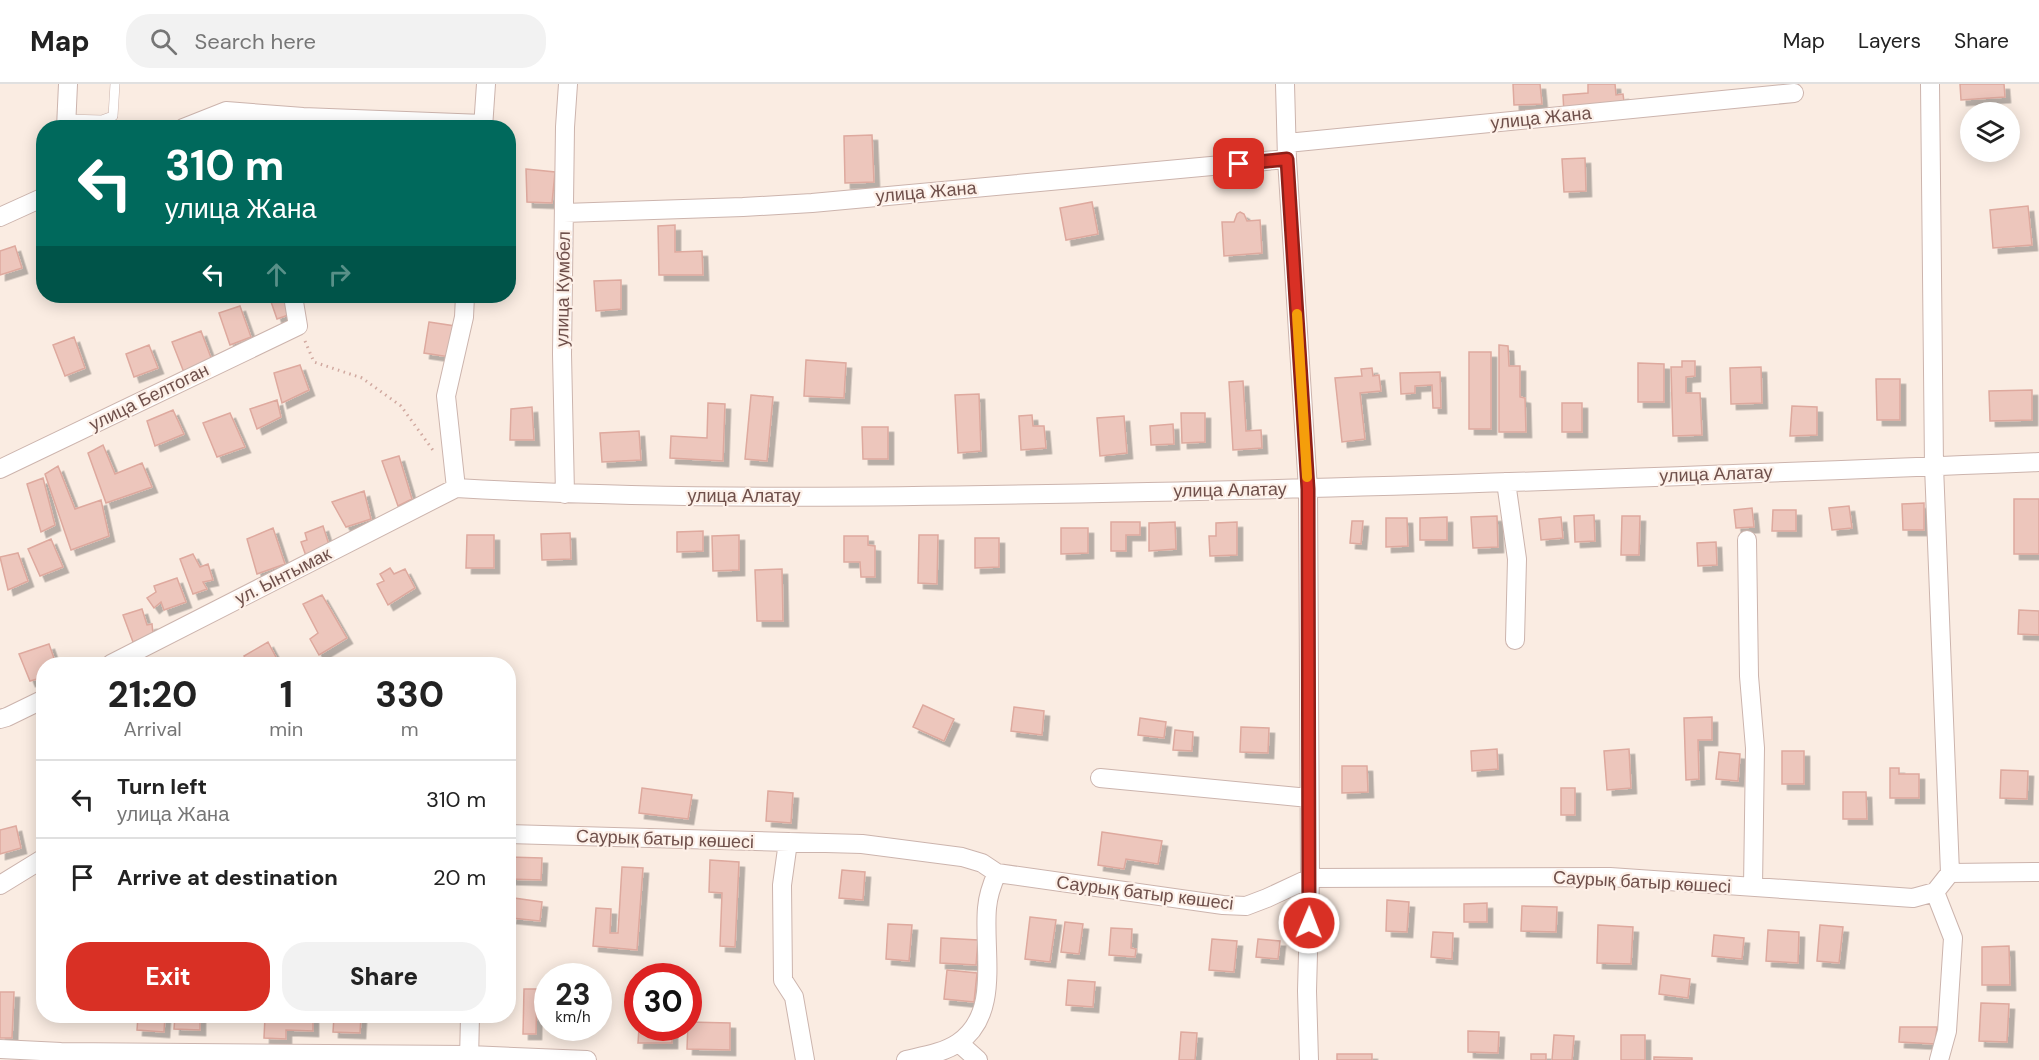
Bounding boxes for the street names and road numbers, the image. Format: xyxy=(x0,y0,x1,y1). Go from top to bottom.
street label: улица Жана xyxy=(1489,101,1593,135)
street label: улица Жана xyxy=(875,176,978,208)
street label: улица Кумбел xyxy=(550,231,576,347)
street label: улица Белтоган xyxy=(85,358,213,436)
street label: улица Алатау xyxy=(1659,460,1773,488)
street label: улица Алатау xyxy=(1173,477,1287,503)
street label: улица Алатау xyxy=(687,484,801,508)
street label: ул. Ынтымак xyxy=(231,541,335,610)
street label: Саурық батыр көшесі xyxy=(576,824,754,854)
street label: Саурық батыр көшесі xyxy=(1552,865,1732,899)
street label: Саурық батыр көшесі xyxy=(1055,870,1235,916)

